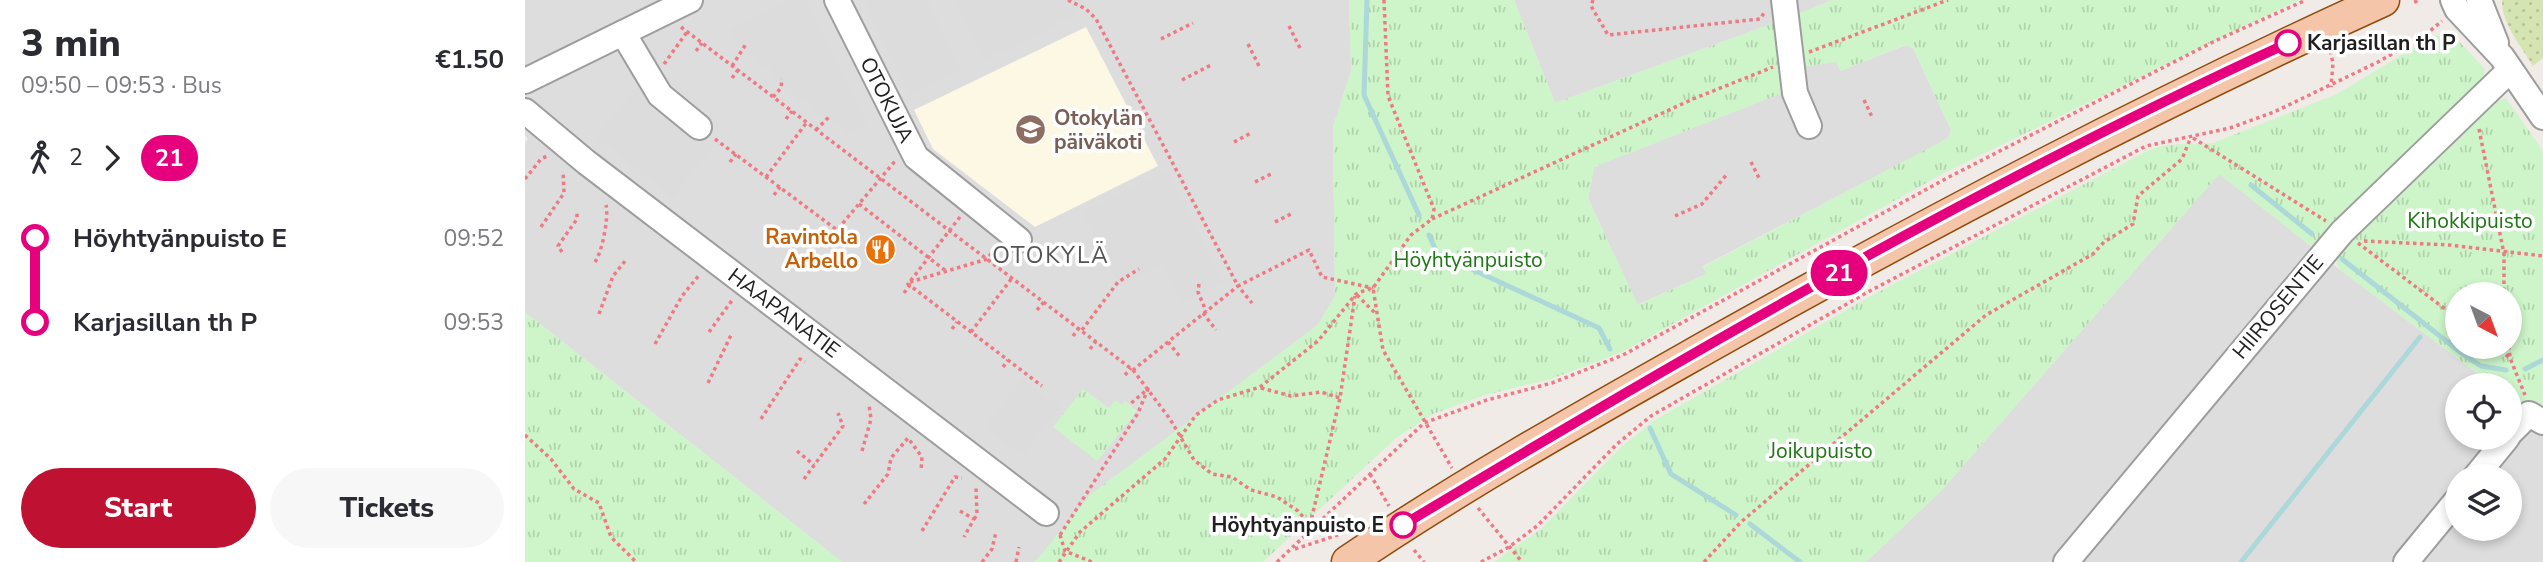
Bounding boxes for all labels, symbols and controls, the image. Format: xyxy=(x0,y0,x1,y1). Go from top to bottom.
text: 3 min xyxy=(21,18,121,69)
place label: Karjasillan th P xyxy=(2307,29,2456,57)
marker: Karjasillan th P xyxy=(2275,30,2301,56)
text: €1.50 xyxy=(435,42,504,77)
street label: OTOKUJA xyxy=(853,52,921,148)
text: 09:50 – 09:53 · Bus xyxy=(21,70,222,101)
place label: Otokylän päiväkoti xyxy=(1054,104,1143,156)
school or university icon: Otokylän päiväkoti xyxy=(1014,113,1048,147)
icon: walk xyxy=(21,139,59,177)
icon: forward xyxy=(93,139,131,177)
text: 2 xyxy=(69,142,83,173)
text: 21 xyxy=(155,142,184,174)
park label: Kihokkipuisto xyxy=(2407,207,2533,235)
text: Höyhtyänpuisto E xyxy=(73,221,287,256)
text: 09:52 xyxy=(444,223,504,254)
place label: Ravintola Arbello xyxy=(765,223,858,275)
restaurant icon: Ravintola Arbello xyxy=(864,232,898,266)
district label: OTOKYLÄ xyxy=(992,240,1110,271)
park label: Höyhtyänpuisto xyxy=(1393,246,1543,274)
street label: HIIROSENTIE xyxy=(2226,249,2330,365)
line badge: 21 xyxy=(1807,250,1871,296)
text: 21 xyxy=(1825,257,1853,289)
street label: HAAPANATIE xyxy=(722,262,846,364)
north arrow xyxy=(2445,282,2522,359)
map controls xyxy=(2445,282,2522,541)
text: Karjasillan th P xyxy=(73,305,257,340)
text: 09:53 xyxy=(444,307,504,338)
button: locate xyxy=(2445,373,2522,450)
park label: Joikupuisto xyxy=(1768,437,1873,465)
button: layers xyxy=(2445,464,2522,541)
button: Start xyxy=(21,468,256,548)
button: Tickets xyxy=(270,468,504,548)
place label: Höyhtyänpuisto E xyxy=(1211,511,1384,539)
marker: Höyhtyänpuisto E xyxy=(1390,512,1416,538)

